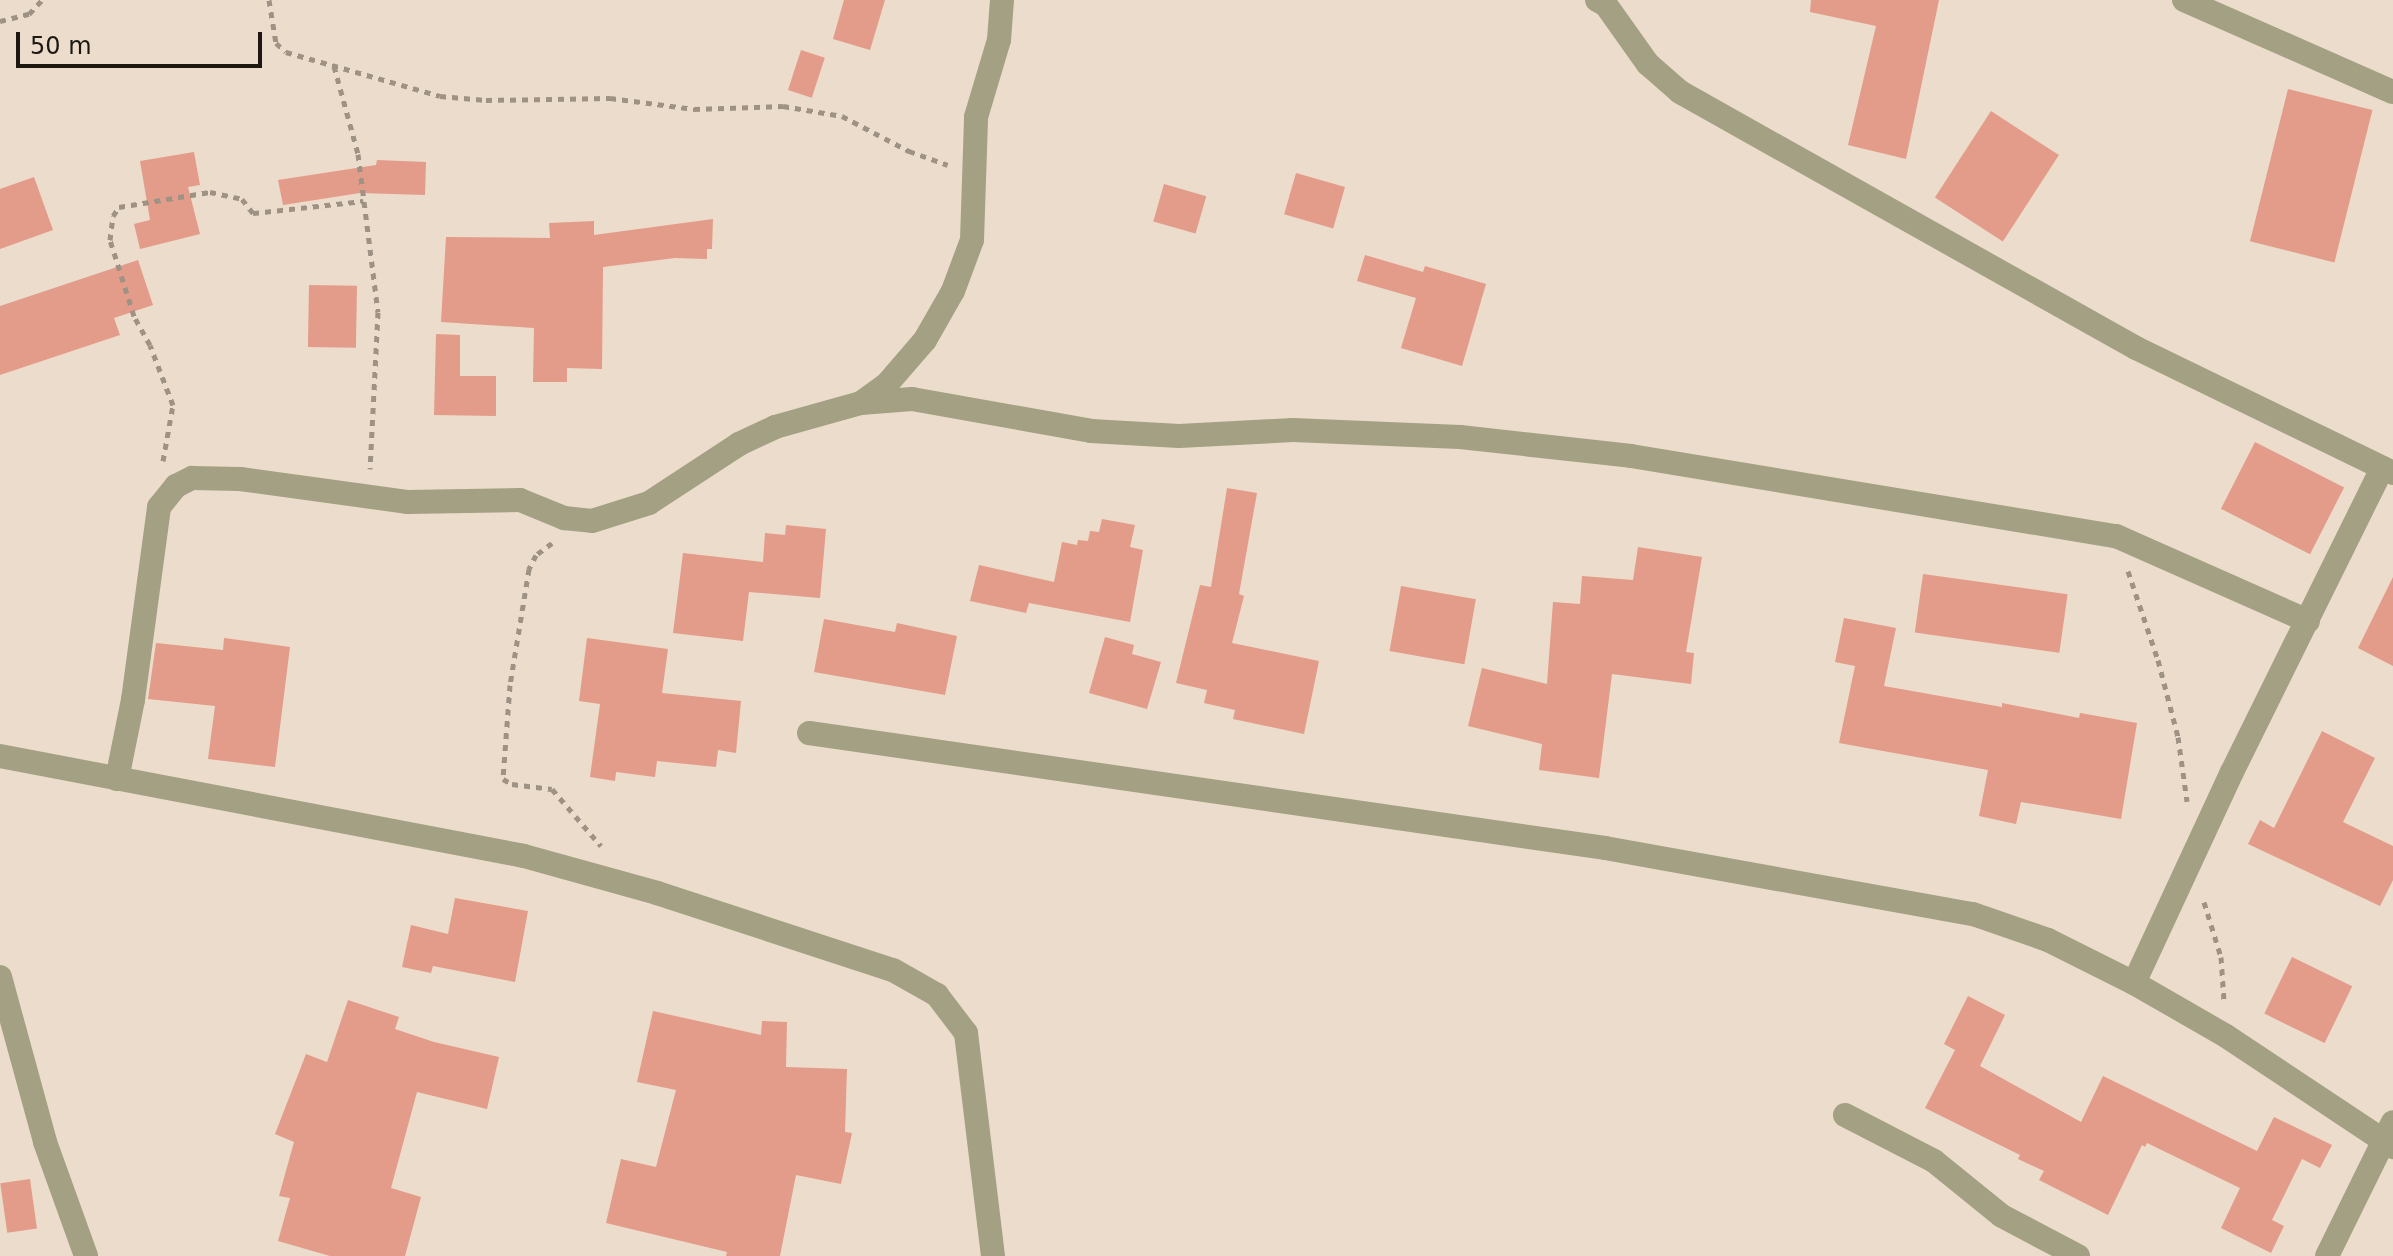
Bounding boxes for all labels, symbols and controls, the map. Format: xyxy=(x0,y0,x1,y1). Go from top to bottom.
scale bar xyxy=(20,16,266,66)
text: 50 m xyxy=(30,32,92,60)

